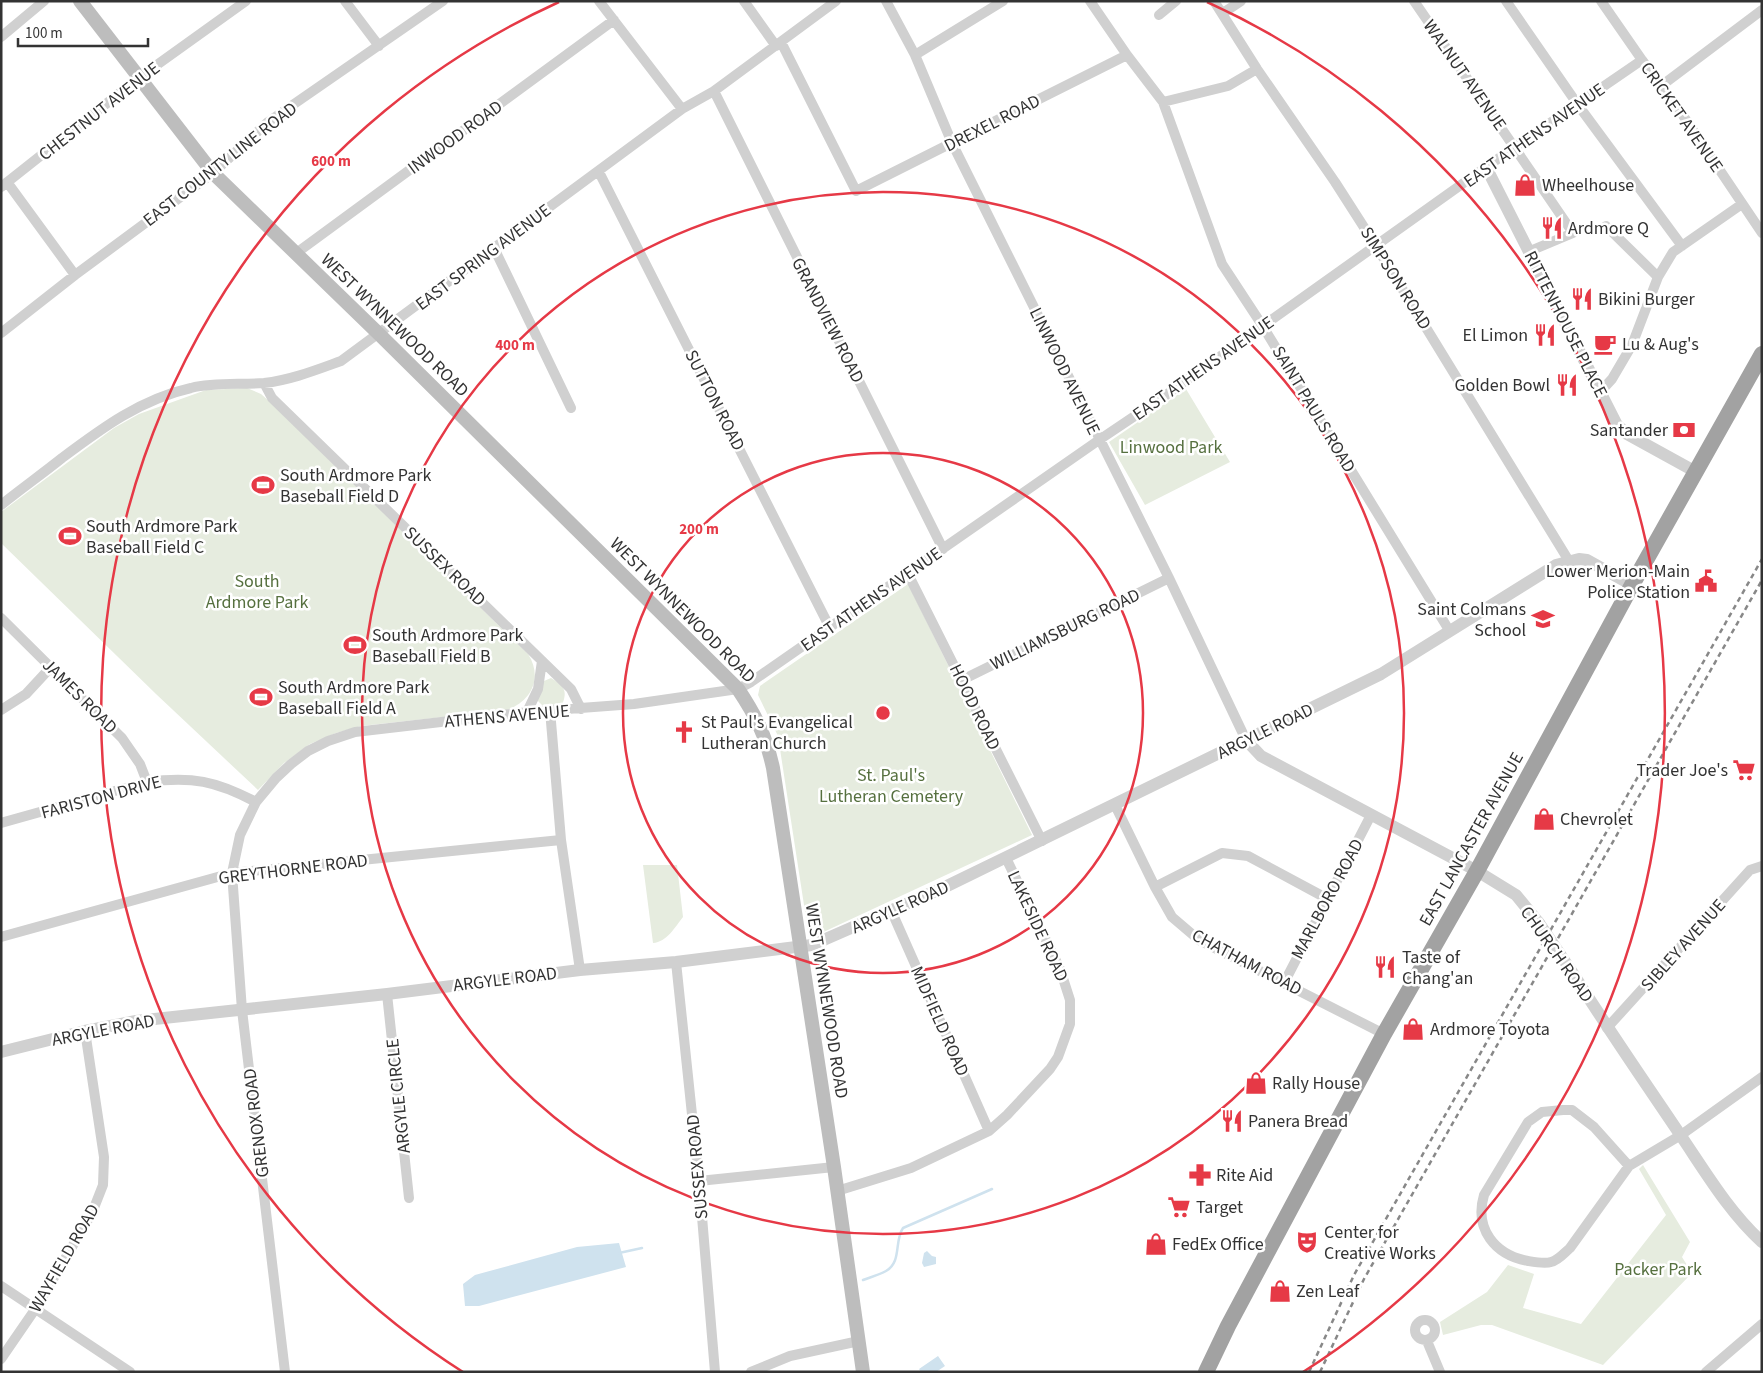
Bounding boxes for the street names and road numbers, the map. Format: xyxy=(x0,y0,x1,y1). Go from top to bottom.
street label: WALNUT AVENUE xyxy=(1417,15,1512,136)
street label: CHESTNUT AVENUE xyxy=(33,56,165,167)
street label: CRICKET AVENUE xyxy=(1634,57,1729,178)
street label: EAST ATHENS AVENUE xyxy=(1459,77,1610,194)
street label: DREXEL ROAD xyxy=(940,89,1045,158)
street label: INWOOD ROAD xyxy=(403,94,508,180)
street label: EAST COUNTY LINE ROAD xyxy=(138,96,303,233)
street label: EAST SPRING AVENUE xyxy=(410,198,556,317)
street label: SIMPSON ROAD xyxy=(1354,222,1437,335)
street label: RITTENHOUSE PLACE xyxy=(1518,247,1613,402)
street label: WEST WYNNEWOOD ROAD xyxy=(315,248,474,403)
street label: GRANDVIEW ROAD xyxy=(785,253,870,387)
street label: LINWOOD AVENUE xyxy=(1023,303,1106,439)
street label: EAST ATHENS AVENUE xyxy=(1128,310,1279,427)
street label: SAINT PAULS ROAD xyxy=(1266,341,1361,477)
street label: SUTTON ROAD xyxy=(678,345,751,455)
street label: SUSSEX ROAD xyxy=(398,521,491,612)
street label: WEST WYNNEWOOD ROAD xyxy=(604,532,761,689)
street label: EAST ATHENS AVENUE xyxy=(796,541,947,658)
street label: WILLIAMSBURG ROAD xyxy=(986,582,1144,677)
street label: JAMES ROAD xyxy=(36,653,123,740)
street label: HOOD ROAD xyxy=(943,660,1006,755)
street label: ARGYLE ROAD xyxy=(1213,697,1318,766)
street label: ATHENS AVENUE xyxy=(443,699,571,734)
street label: EAST LANCASTER AVENUE xyxy=(1413,748,1530,931)
street label: FARISTON DRIVE xyxy=(38,769,164,826)
street label: MARLBORO ROAD xyxy=(1285,835,1370,964)
street label: GREYTHORNE ROAD xyxy=(217,848,369,891)
street label: LAKESIDE ROAD xyxy=(1001,867,1074,986)
street label: ARGYLE ROAD xyxy=(847,875,953,940)
street label: SIBLEY AVENUE xyxy=(1635,894,1732,997)
street label: CHURCH ROAD xyxy=(1514,901,1599,1007)
street label: WEST WYNNEWOOD ROAD xyxy=(799,902,854,1100)
street label: CHATHAM ROAD xyxy=(1187,923,1306,1002)
street label: ARGYLE ROAD xyxy=(452,961,558,998)
street label: MIDFIELD ROAD xyxy=(904,962,975,1080)
street label: ARGYLE ROAD xyxy=(49,1008,157,1053)
street label: ARGYLE CIRCLE xyxy=(380,1037,417,1155)
street label: GRENOX ROAD xyxy=(237,1067,276,1179)
street label: SUSSEX ROAD xyxy=(680,1113,715,1220)
street label: WAYFIELD ROAD xyxy=(23,1199,106,1317)

